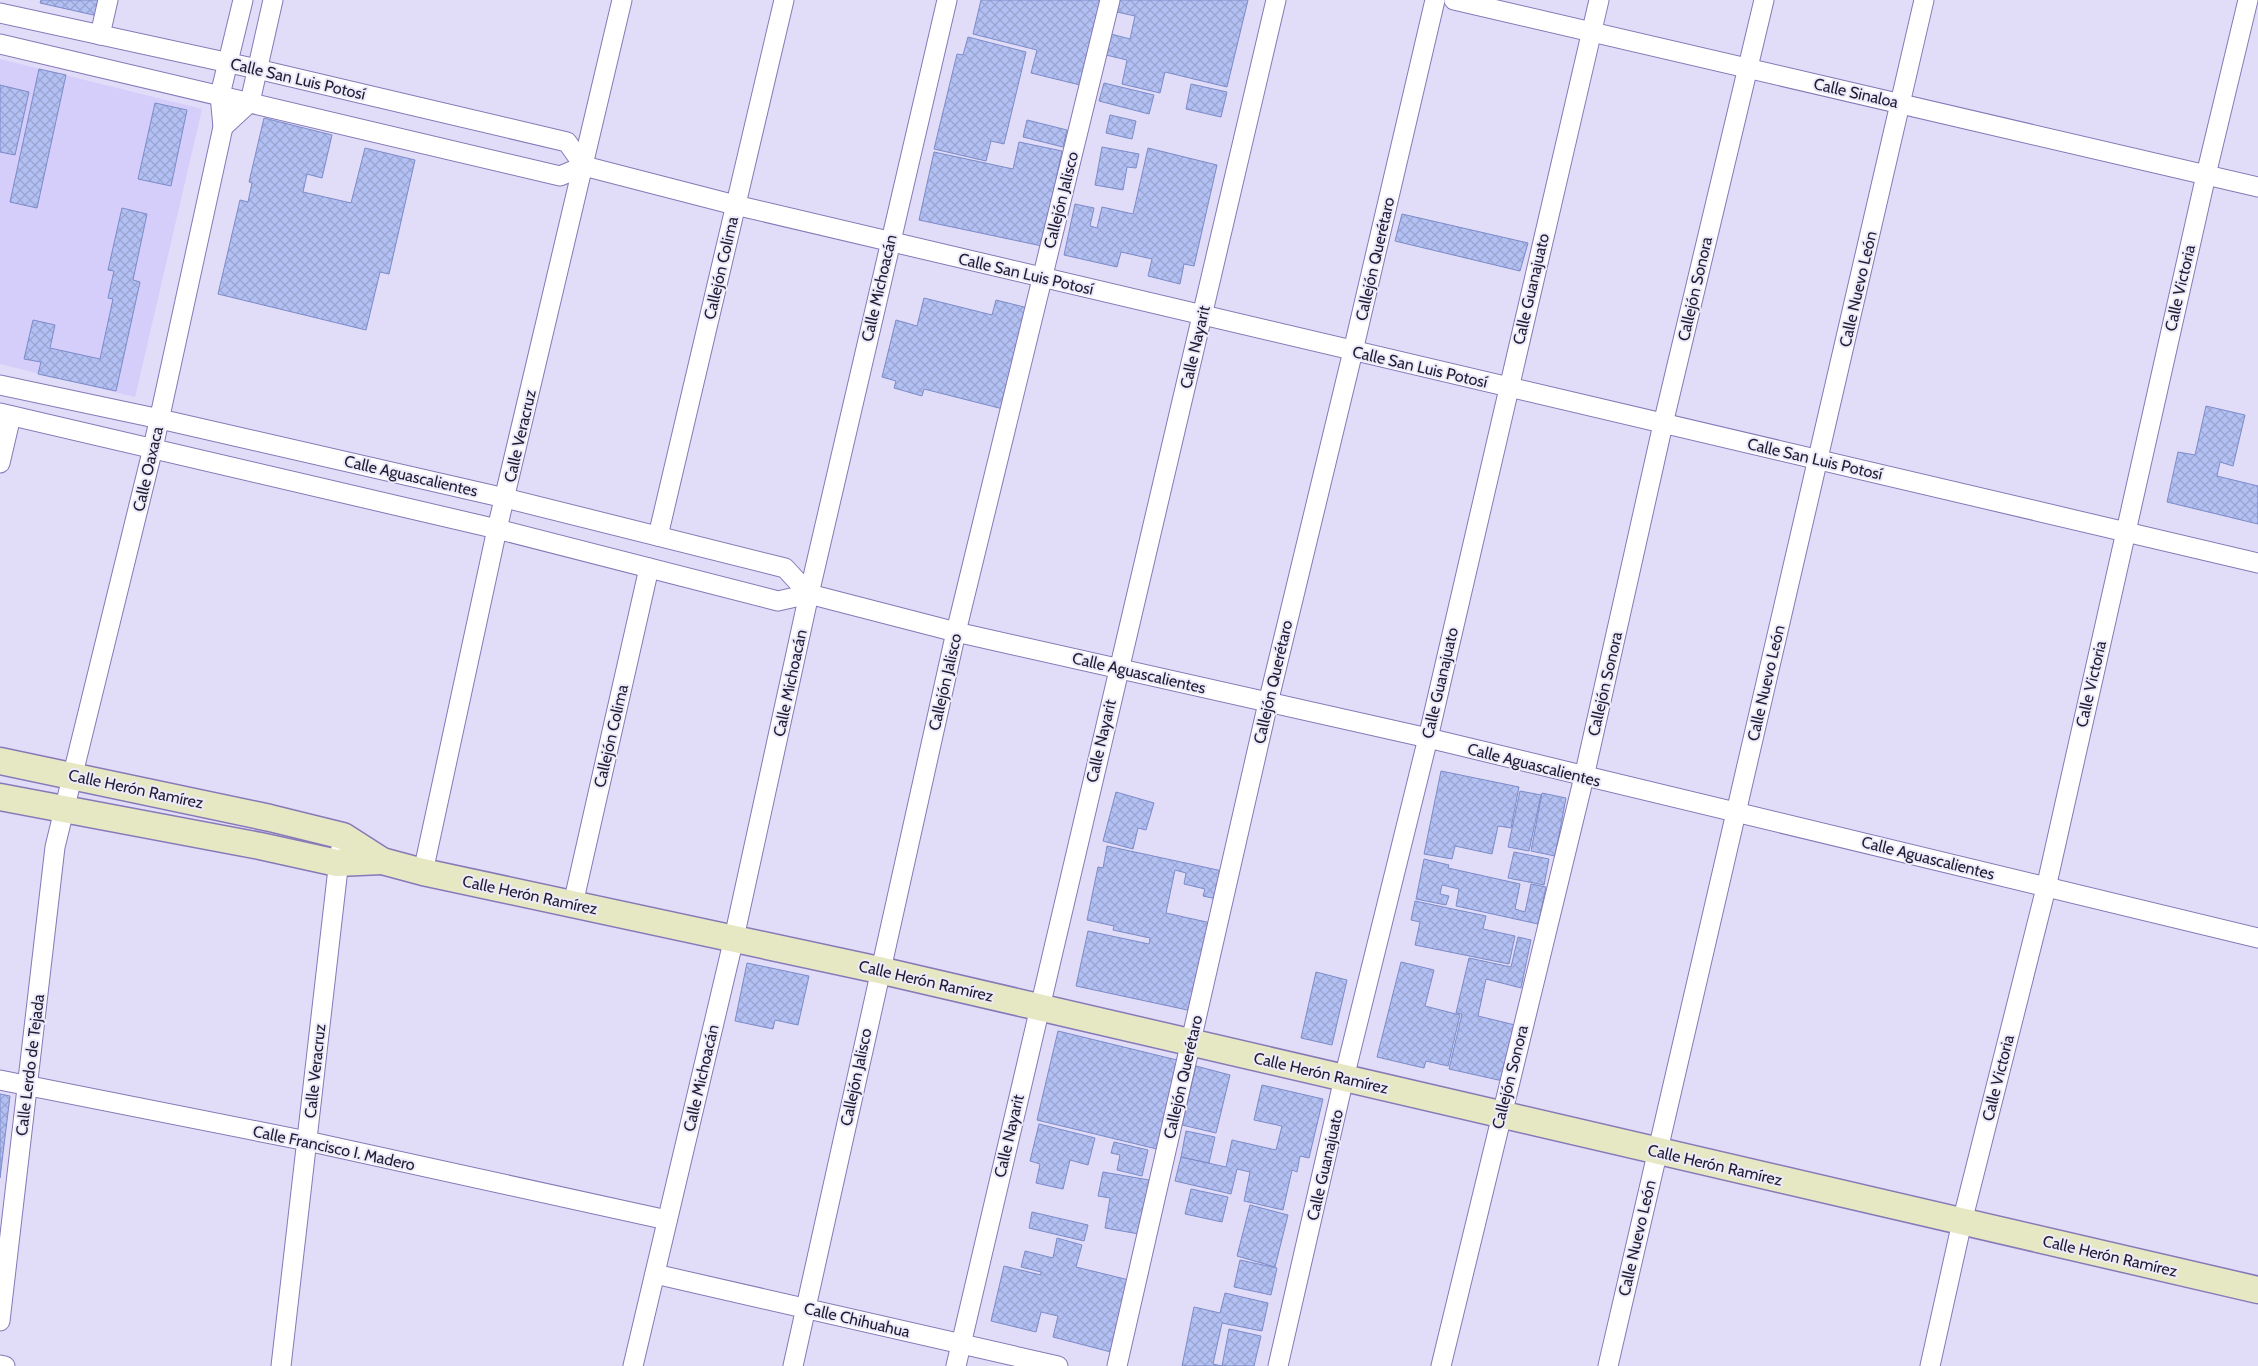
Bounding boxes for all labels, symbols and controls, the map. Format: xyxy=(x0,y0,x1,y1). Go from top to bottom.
street label: Calle San Luis Potosí xyxy=(229,54,368,104)
street label: Calle Sinaloa xyxy=(1812,74,1900,112)
street label: Callejón Jalisco xyxy=(1040,149,1082,250)
street label: Callejón Querétaro xyxy=(1352,195,1399,323)
street label: Callejón Colima xyxy=(700,214,742,321)
street label: Calle Nuevo León xyxy=(1835,229,1881,349)
street label: Calle Guanajuato xyxy=(1509,231,1553,346)
street label: Calle Michoacán xyxy=(857,233,901,343)
street label: Callejón Sonora xyxy=(1674,235,1716,343)
street label: Calle Victoria xyxy=(2161,243,2199,333)
street label: Calle San Luis Potosí xyxy=(957,249,1096,299)
street label: Calle Nayarit xyxy=(1176,303,1214,390)
street label: Calle San Luis Potosí xyxy=(1351,342,1490,392)
street label: Calle Veracruz xyxy=(500,387,540,484)
street label: Calle Oaxaca xyxy=(129,424,167,513)
street label: Calle San Luis Potosí xyxy=(1746,434,1885,484)
street label: Calle Aguascalientes xyxy=(342,451,480,501)
street label: Callejón Querétaro xyxy=(1250,618,1297,746)
street label: Calle Nuevo León xyxy=(1743,623,1789,743)
street label: Calle Guanajuato xyxy=(1418,625,1462,740)
street label: Calle Michoacán xyxy=(769,628,811,738)
street label: Callejón Sonora xyxy=(1584,630,1626,738)
street label: Callejón Jalisco xyxy=(925,631,965,733)
street label: Calle Victoria xyxy=(2072,639,2110,729)
street label: Calle Aguascalientes xyxy=(1070,648,1208,698)
street label: Callejón Colima xyxy=(590,682,632,789)
street label: Calle Nayarit xyxy=(1082,697,1120,784)
street label: Calle Aguascalientes xyxy=(1466,739,1603,791)
street label: Calle Herón Ramírez xyxy=(67,765,206,813)
street label: Calle Aguascalientes xyxy=(1860,832,1997,884)
street label: Calle Herón Ramírez xyxy=(461,871,600,919)
street label: Calle Herón Ramírez xyxy=(857,956,996,1006)
street label: Calle Lerdo de Tejada xyxy=(12,993,48,1137)
street label: Callejón Querétaro xyxy=(1160,1013,1207,1141)
street label: Calle Veracruz xyxy=(301,1022,329,1119)
street label: Calle Michoacán xyxy=(679,1023,723,1133)
street label: Callejón Sonora xyxy=(1488,1023,1532,1131)
street label: Callejón Jalisco xyxy=(836,1026,876,1128)
street label: Calle Victoria xyxy=(1978,1033,2018,1123)
street label: Calle Herón Ramírez xyxy=(1252,1048,1391,1098)
street label: Calle Nayarit xyxy=(990,1092,1028,1179)
street label: Calle Guanajuato xyxy=(1303,1107,1347,1222)
street label: Calle Francisco I. Madero xyxy=(251,1122,417,1175)
street label: Calle Herón Ramírez xyxy=(1646,1140,1785,1190)
street label: Calle Nuevo León xyxy=(1614,1178,1660,1298)
street label: Calle Herón Ramírez xyxy=(2041,1231,2180,1281)
street label: Calle Chihuahua xyxy=(802,1299,912,1341)

